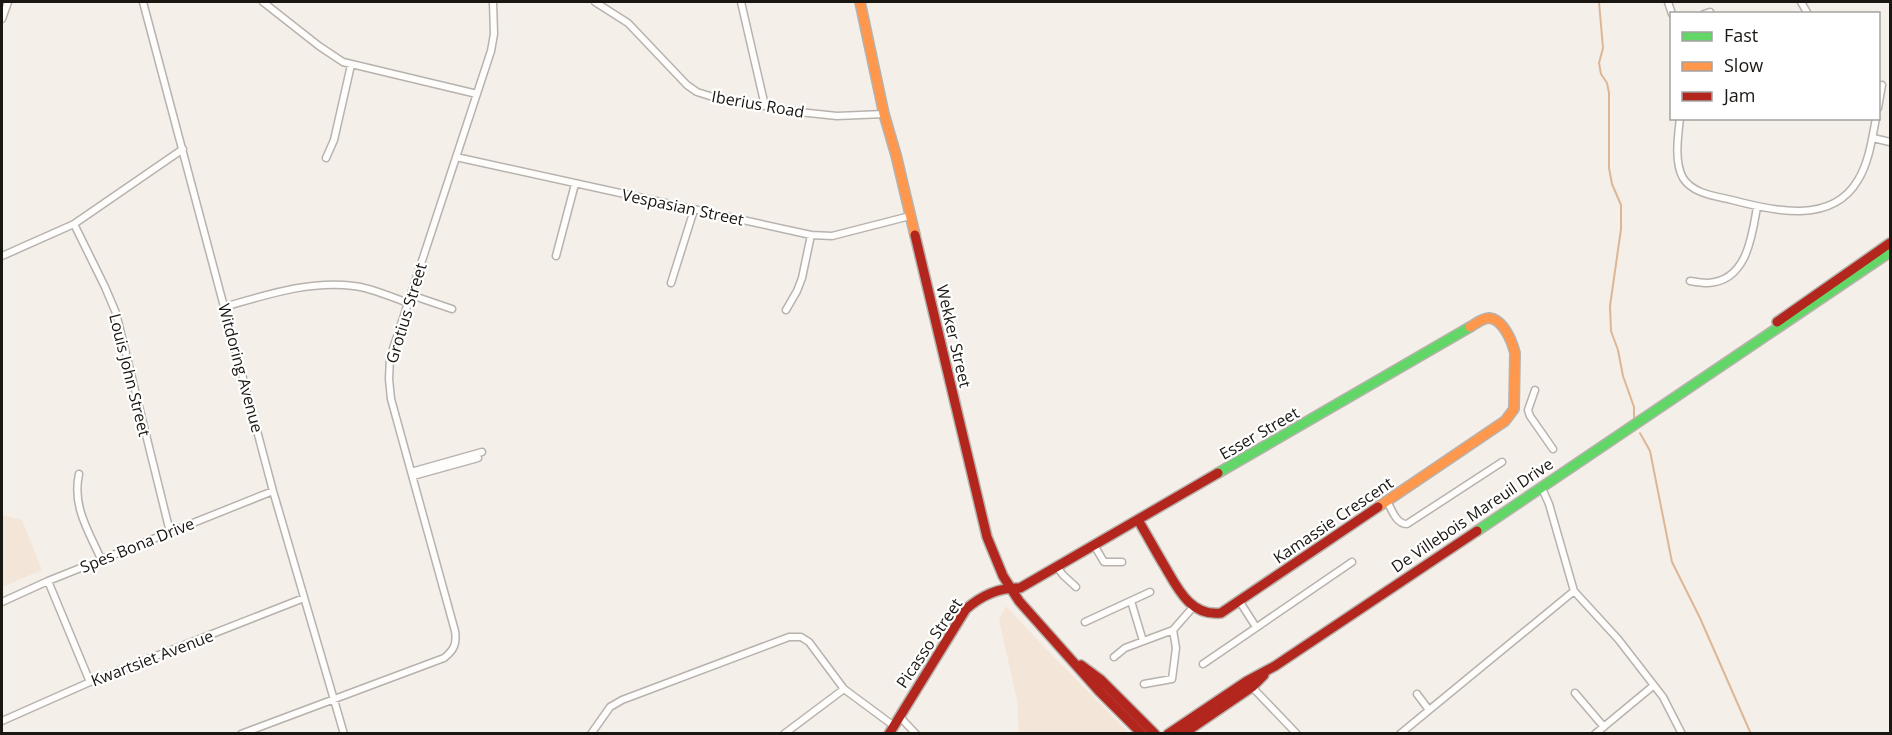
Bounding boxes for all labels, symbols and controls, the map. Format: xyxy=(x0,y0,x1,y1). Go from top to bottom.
legend xyxy=(1670,12,1880,120)
text: Fast xyxy=(1724,23,1758,47)
text: Slow xyxy=(1724,53,1763,77)
text: Jam xyxy=(1722,83,1756,107)
street label: Iberius Road xyxy=(710,85,806,123)
street label: Vespasian Street xyxy=(620,183,746,231)
street label: Grotius Street xyxy=(380,260,432,366)
street label: Wekker Street xyxy=(931,282,977,390)
street label: Witdoring Avenue xyxy=(213,301,269,435)
street label: Louis John Street xyxy=(104,311,156,439)
street label: Esser Street xyxy=(1215,401,1303,465)
street label: De Villebois Mareuil Drive xyxy=(1387,453,1557,577)
street label: Kamassie Crescent xyxy=(1269,472,1398,568)
street label: Spes Bona Drive xyxy=(77,512,197,578)
street label: Picasso Street xyxy=(891,594,967,692)
street label: Kwartsiet Avenue xyxy=(88,625,216,691)

